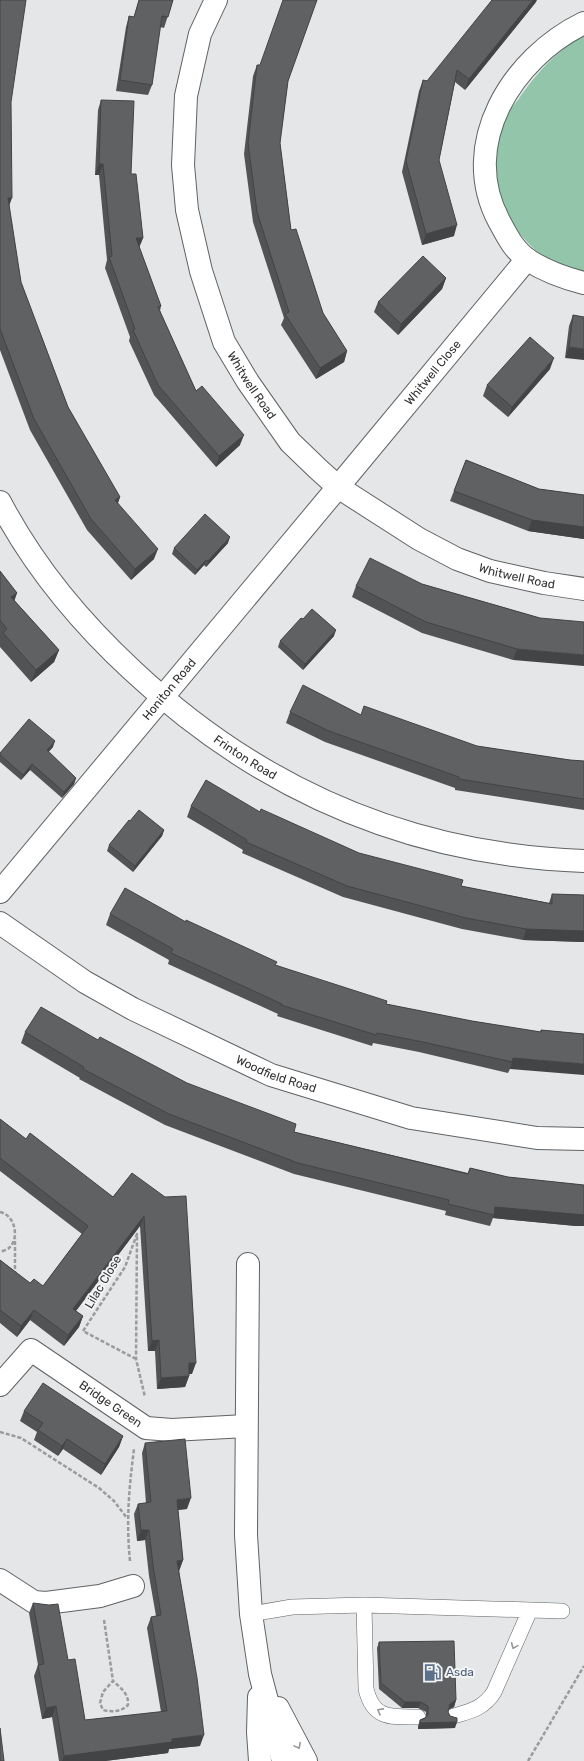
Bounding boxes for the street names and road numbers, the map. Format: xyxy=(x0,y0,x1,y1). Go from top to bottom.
street label: Whitwell Close xyxy=(402,337,464,408)
street label: Whitwell Road xyxy=(224,349,279,422)
street label: Whitwell Road xyxy=(477,560,556,592)
street label: Honiton Road xyxy=(139,656,199,723)
street label: Frinton Road xyxy=(211,732,279,782)
street label: Woodfield Road xyxy=(234,1052,318,1096)
street label: Lilac Close xyxy=(82,1253,124,1311)
street label: Bridge Green xyxy=(77,1378,145,1430)

